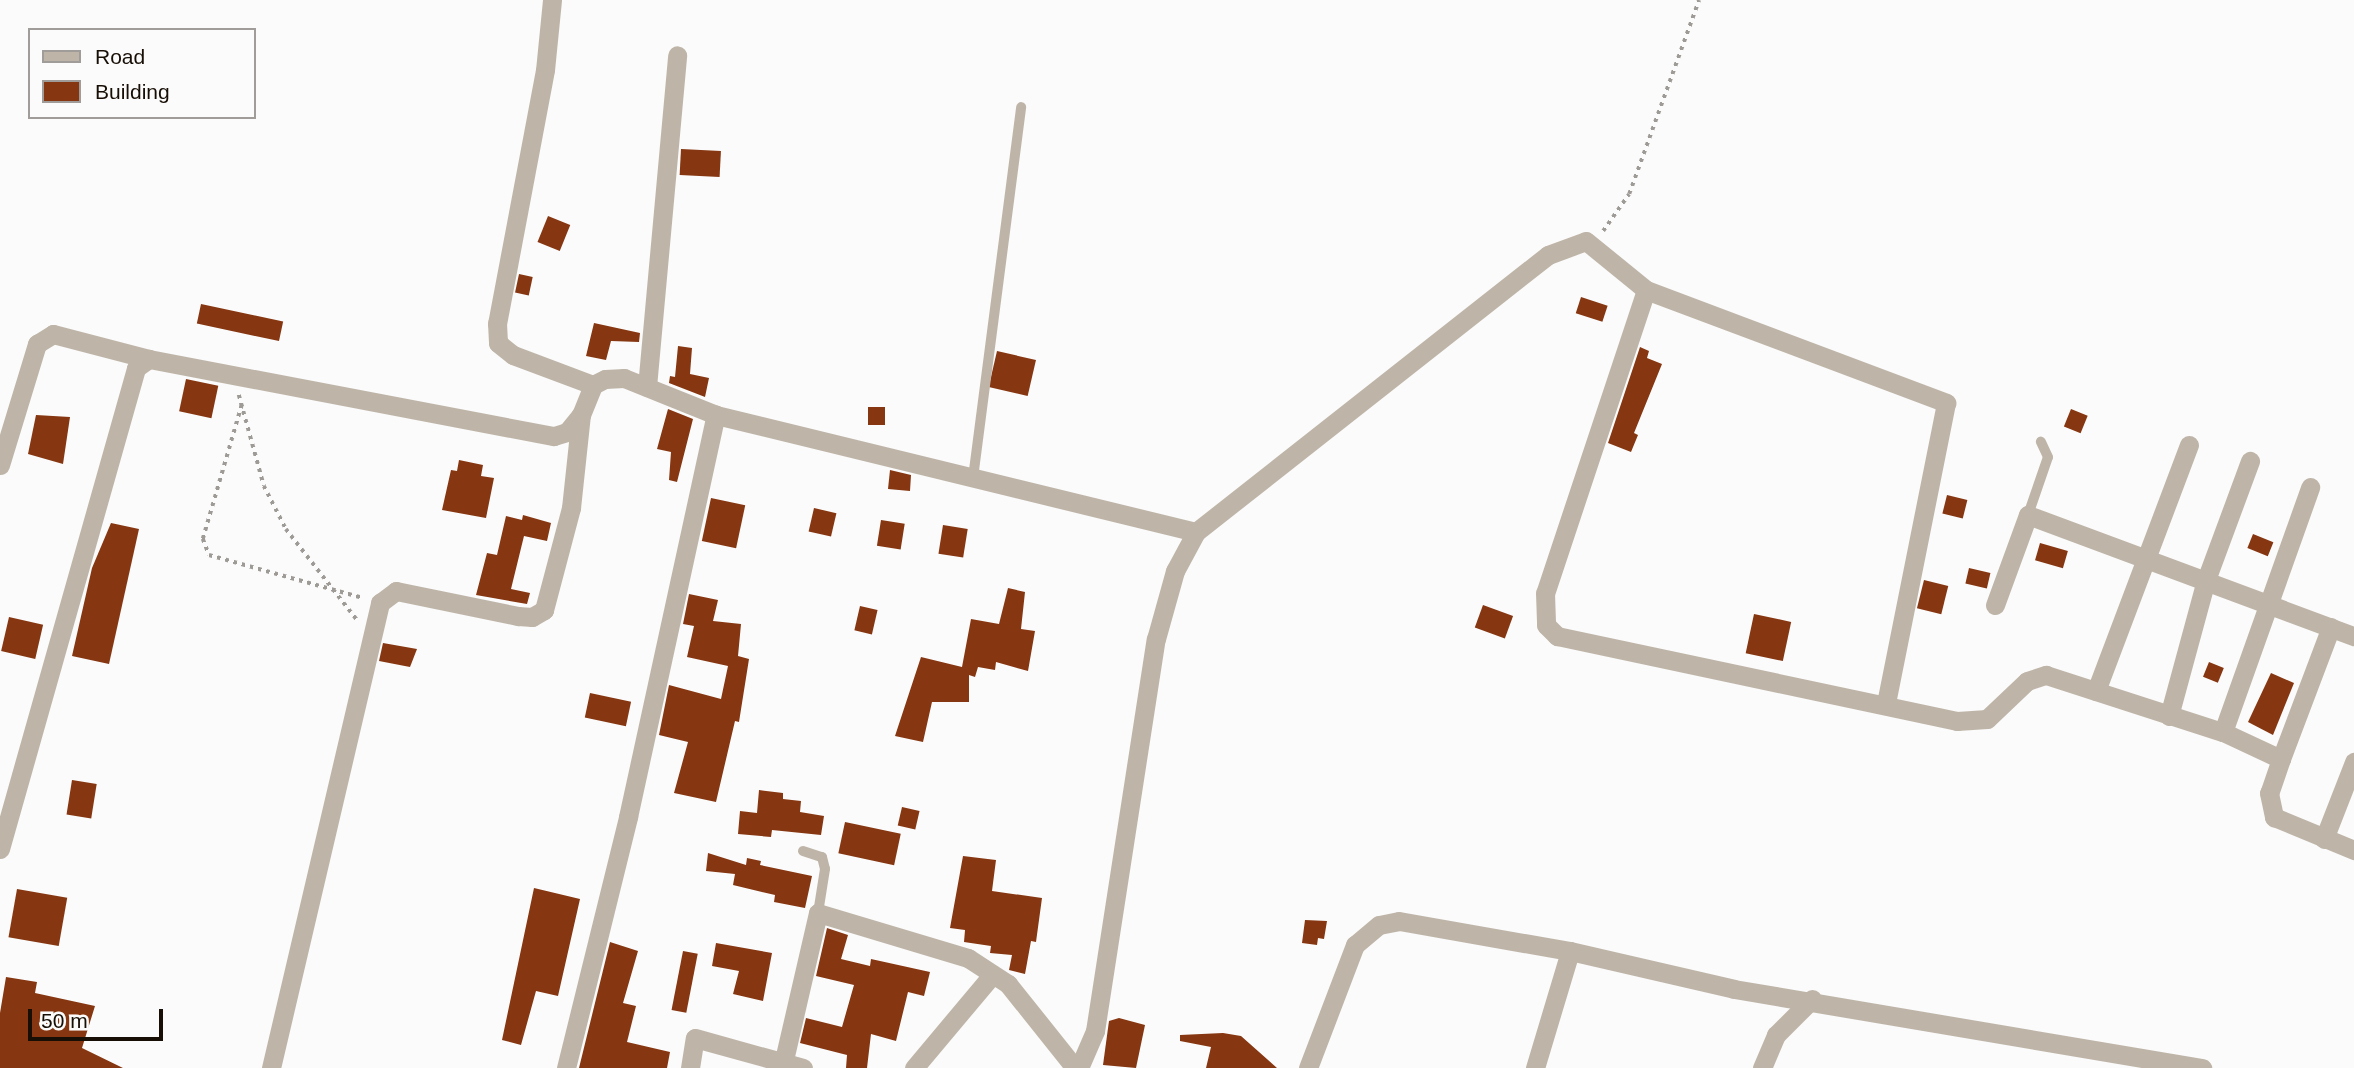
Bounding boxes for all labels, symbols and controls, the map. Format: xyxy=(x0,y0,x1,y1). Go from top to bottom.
legend xyxy=(28,28,256,119)
text: Road xyxy=(95,45,145,68)
text: Building xyxy=(95,80,170,103)
scale bar xyxy=(32,995,166,1038)
text: 50 m xyxy=(41,1009,88,1032)

